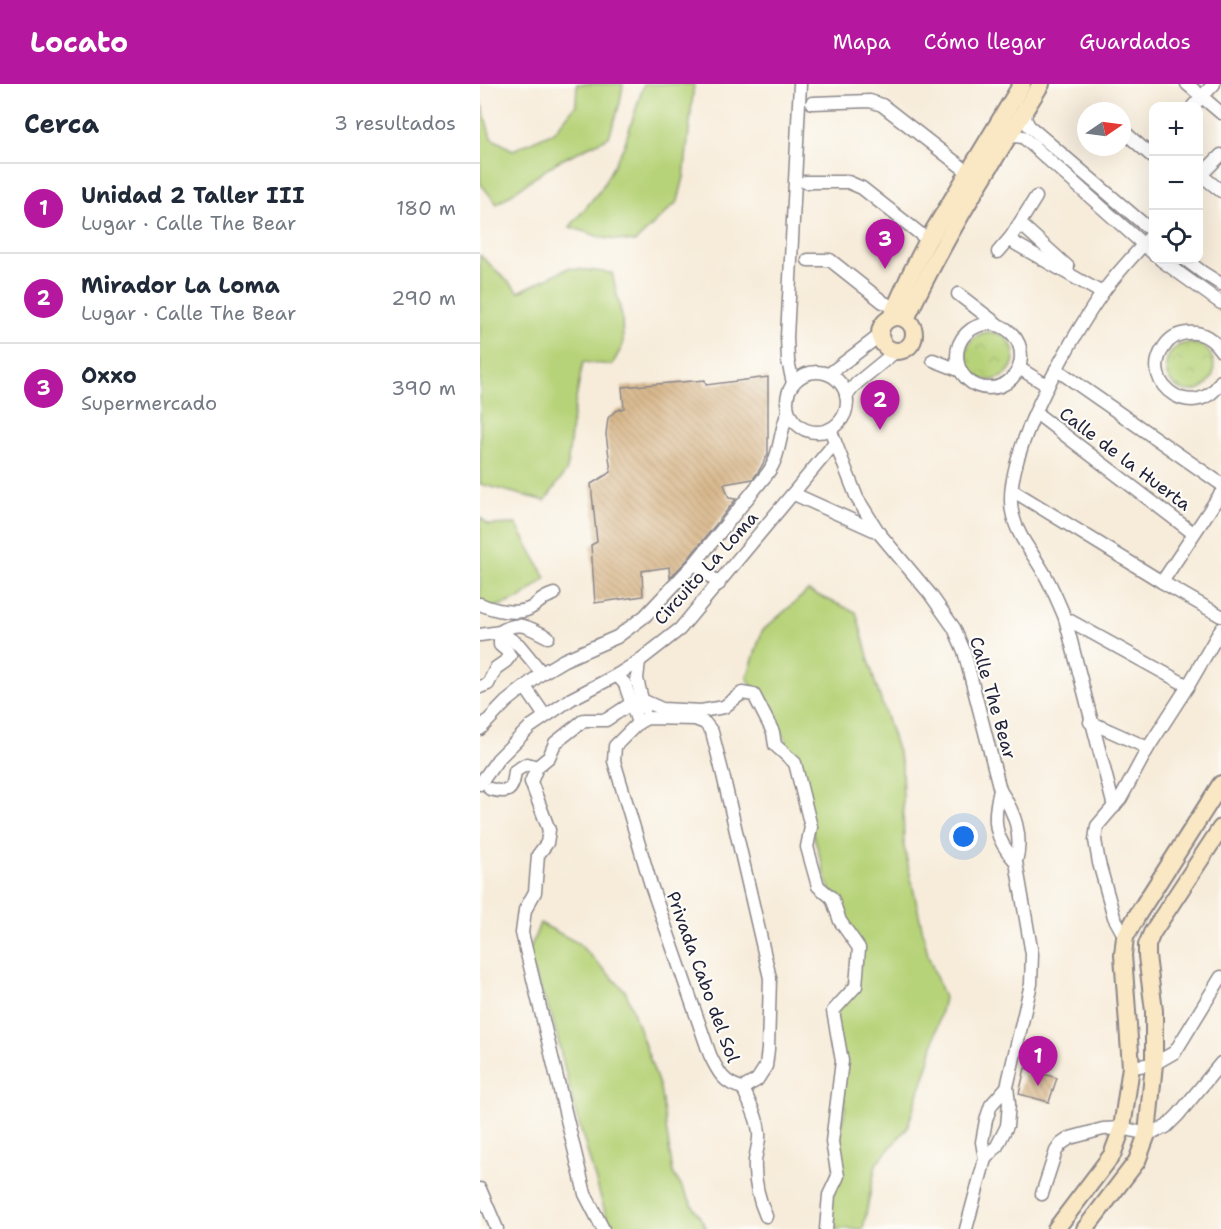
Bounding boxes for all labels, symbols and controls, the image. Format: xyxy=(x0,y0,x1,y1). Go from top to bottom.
text: Locato xyxy=(30,23,128,61)
text: Mapa xyxy=(833,28,891,56)
text: Cómo llegar xyxy=(924,28,1046,56)
text: Guardados xyxy=(1079,28,1191,56)
north arrow xyxy=(1077,102,1131,156)
map controls xyxy=(1149,102,1203,264)
button: + xyxy=(1149,102,1203,156)
text: Cerca xyxy=(24,106,99,141)
text: 3 resultados xyxy=(334,110,456,136)
button: − xyxy=(1149,156,1203,210)
text: Unidad 2 Taller III xyxy=(81,181,305,210)
text: 1 xyxy=(39,195,48,221)
text: 180 m xyxy=(396,195,456,221)
text: Lugar · Calle The Bear xyxy=(81,210,296,236)
button: locate xyxy=(1149,210,1203,264)
pin: 3 xyxy=(866,220,904,269)
text: Mirador La Loma xyxy=(81,271,280,300)
text: 2 xyxy=(37,285,51,311)
text: 290 m xyxy=(391,285,456,311)
text: Lugar · Calle The Bear xyxy=(81,300,296,326)
text: Oxxo xyxy=(81,361,137,390)
text: 3 xyxy=(37,375,51,401)
text: 390 m xyxy=(391,375,456,401)
pin: 2 xyxy=(860,380,900,430)
text: Supermercado xyxy=(81,390,217,416)
street label: Calle de la Huerta xyxy=(1054,402,1196,516)
street label: Circuito La Loma xyxy=(649,506,763,630)
street label: Calle The Bear xyxy=(964,634,1022,762)
your location xyxy=(949,822,978,851)
street label: Privada Cabo del Sol xyxy=(661,888,745,1066)
pin: 1 xyxy=(1018,1036,1058,1086)

